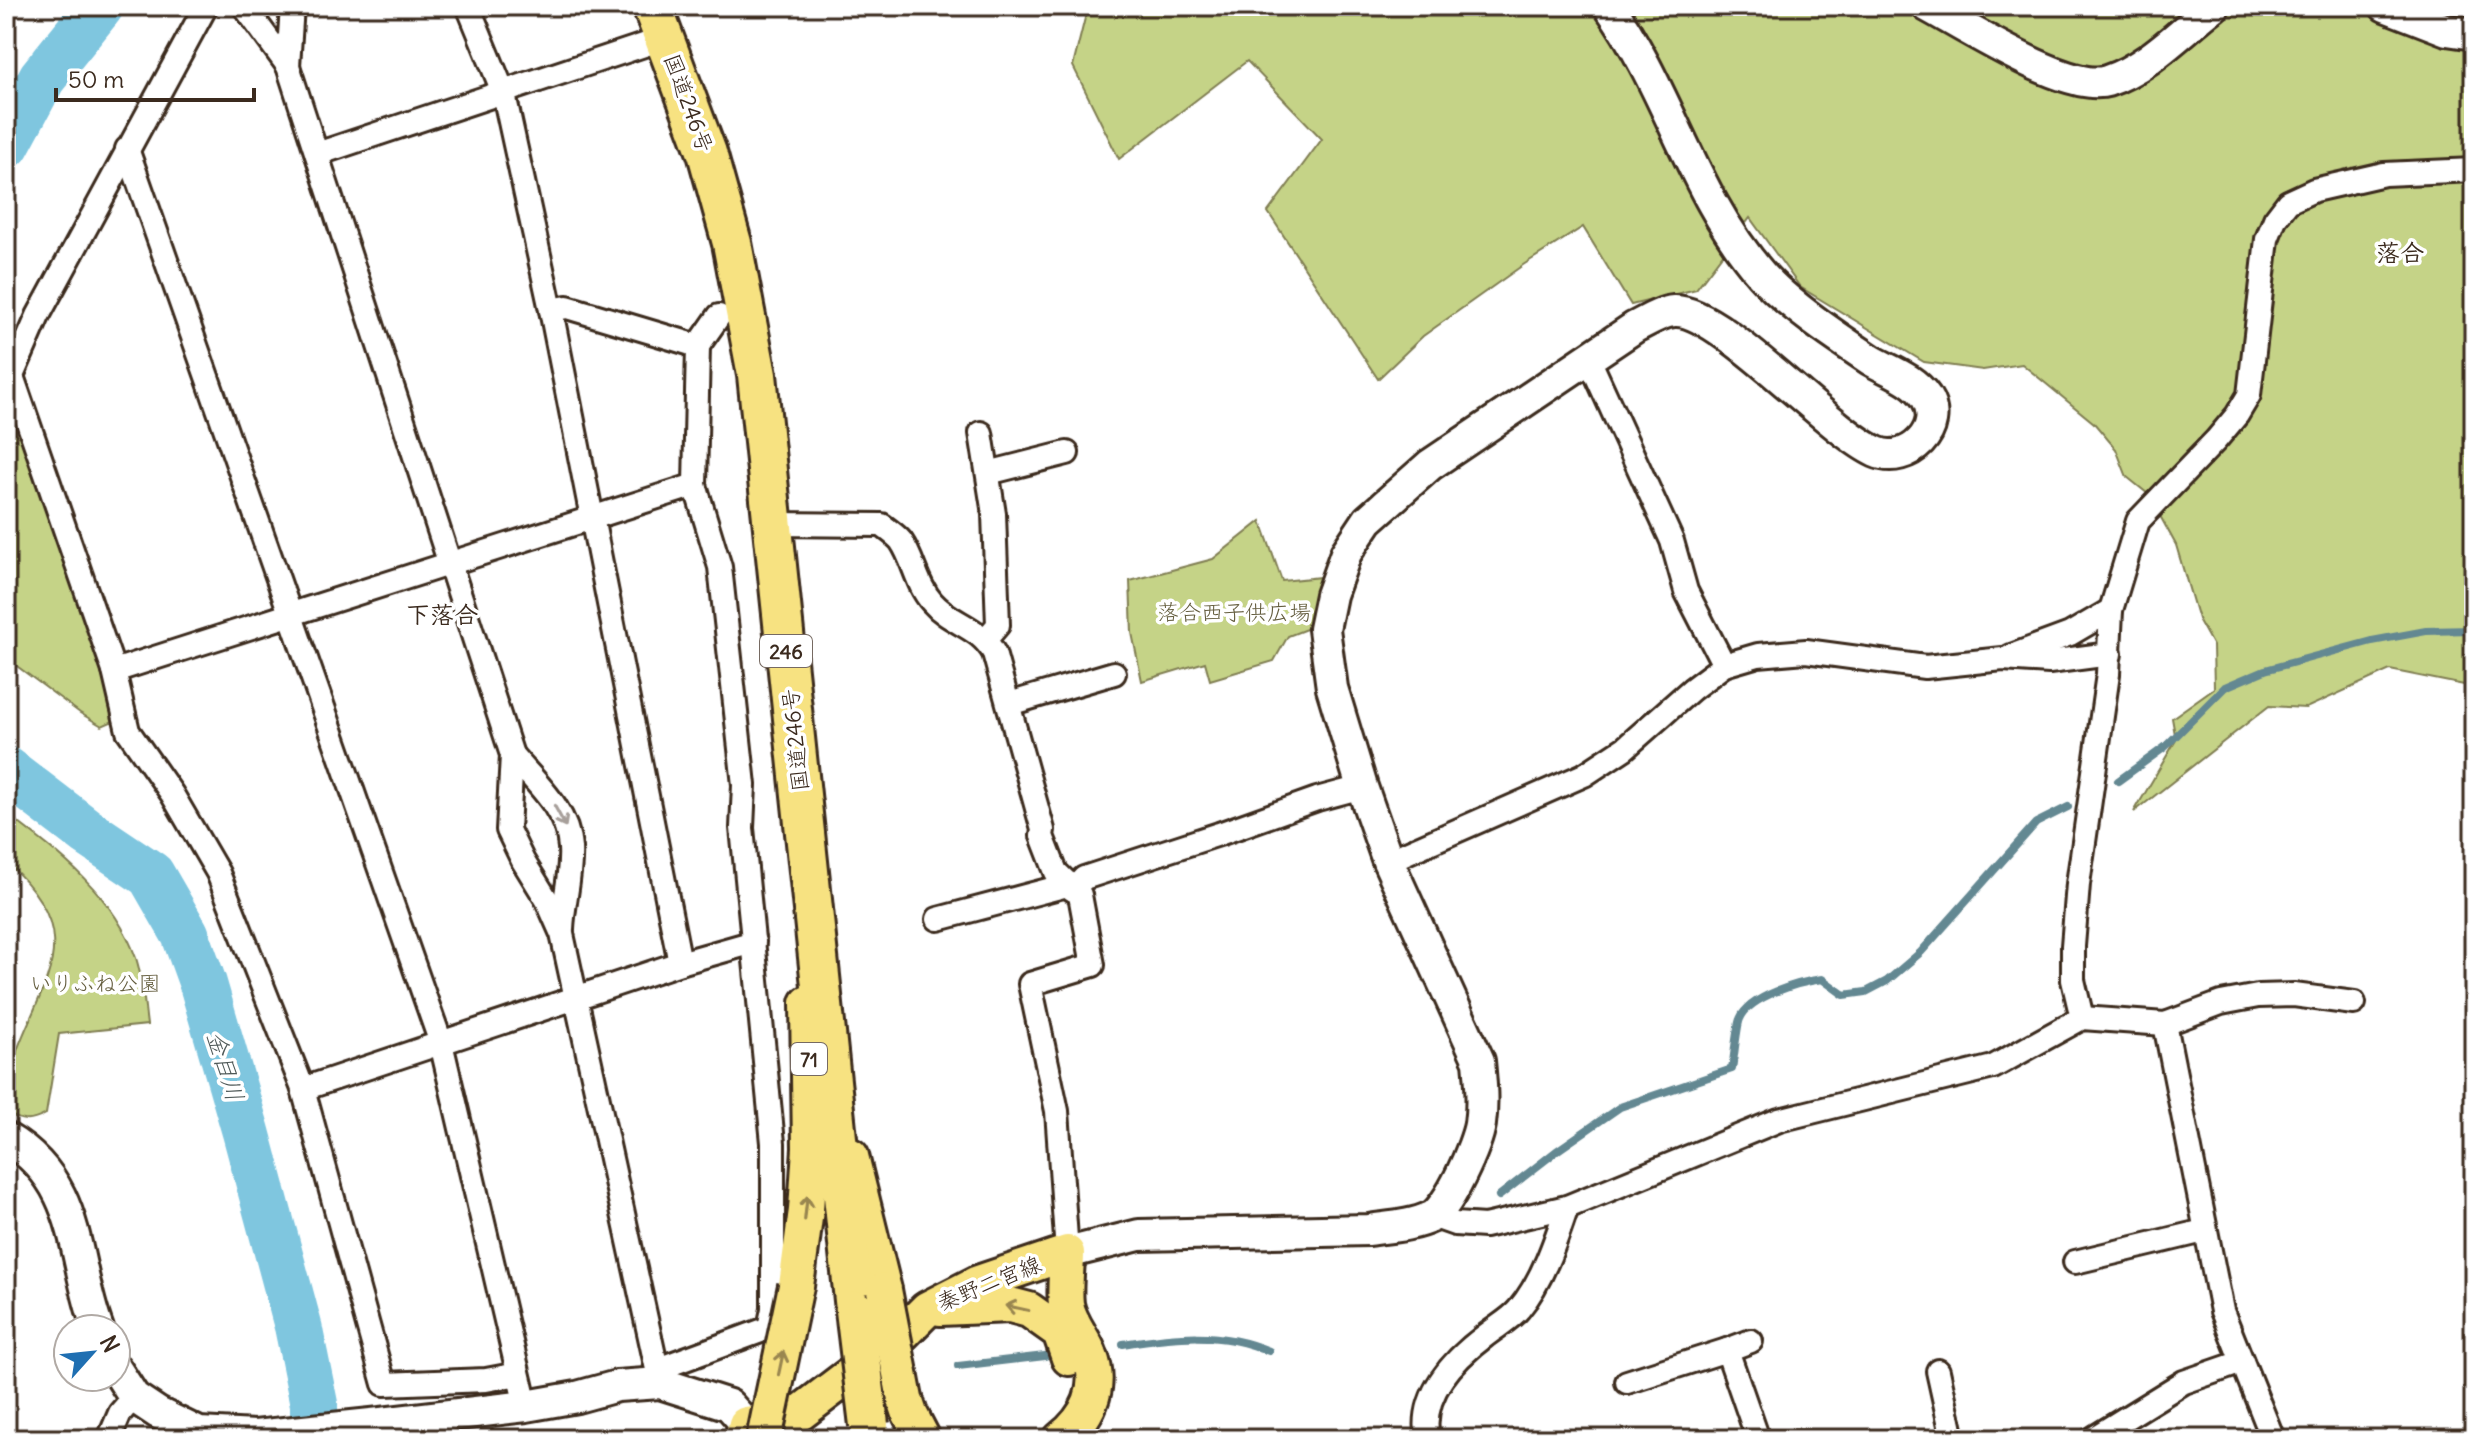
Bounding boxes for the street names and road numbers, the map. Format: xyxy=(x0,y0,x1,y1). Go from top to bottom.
street label: 国道246号 xyxy=(658,50,720,156)
road number: 246 xyxy=(760,635,812,667)
street label: 国道246号 xyxy=(776,687,814,793)
road number: 71 xyxy=(791,1043,827,1075)
street label: 秦野二宮線 xyxy=(933,1249,1045,1317)

